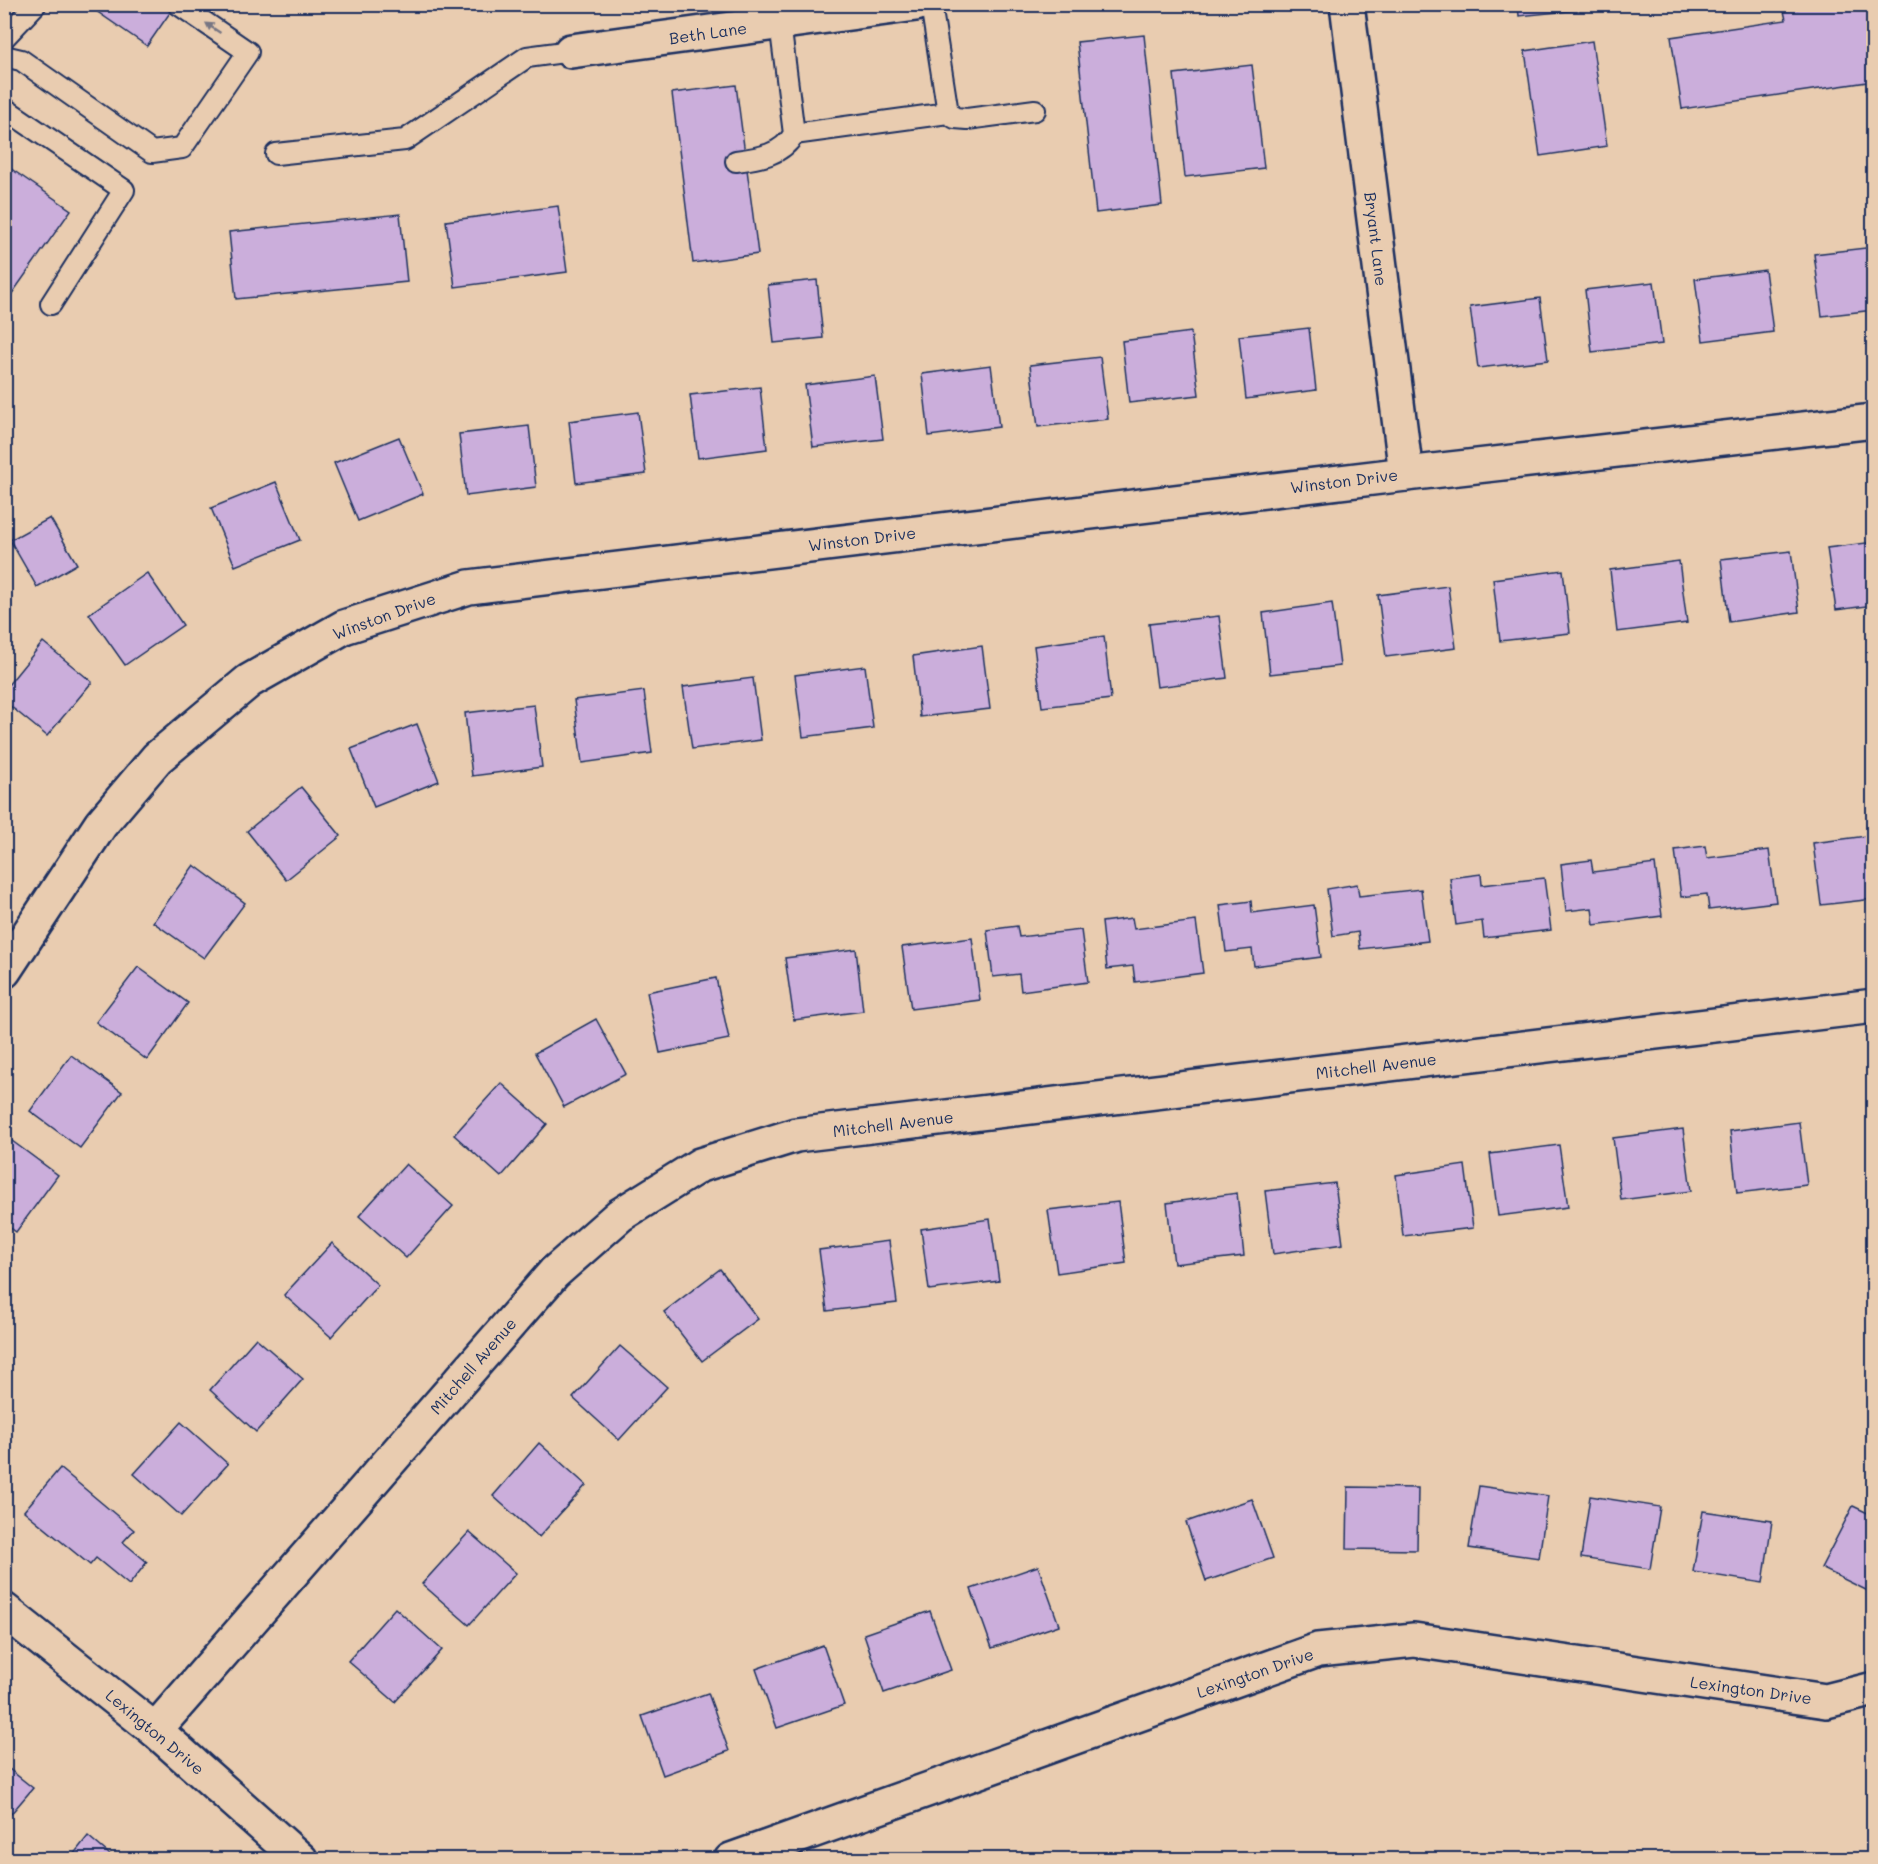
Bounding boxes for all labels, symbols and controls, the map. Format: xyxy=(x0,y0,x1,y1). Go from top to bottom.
street label: Beth Lane xyxy=(668,17,748,48)
one-way arrow xyxy=(205,23,221,34)
street label: Bryant Lane xyxy=(1360,191,1393,287)
street label: Winston Drive xyxy=(1289,463,1399,498)
street label: Winston Drive xyxy=(807,521,917,556)
street label: Winston Drive xyxy=(329,587,438,644)
street label: Mitchell Avenue xyxy=(1314,1048,1438,1083)
street label: Mitchell Avenue xyxy=(831,1106,955,1141)
street label: Mitchell Avenue xyxy=(425,1313,520,1418)
street label: Lexington Drive xyxy=(1194,1643,1316,1702)
street label: Lexington Drive xyxy=(1689,1671,1813,1708)
street label: Lexington Drive xyxy=(102,1684,209,1779)

